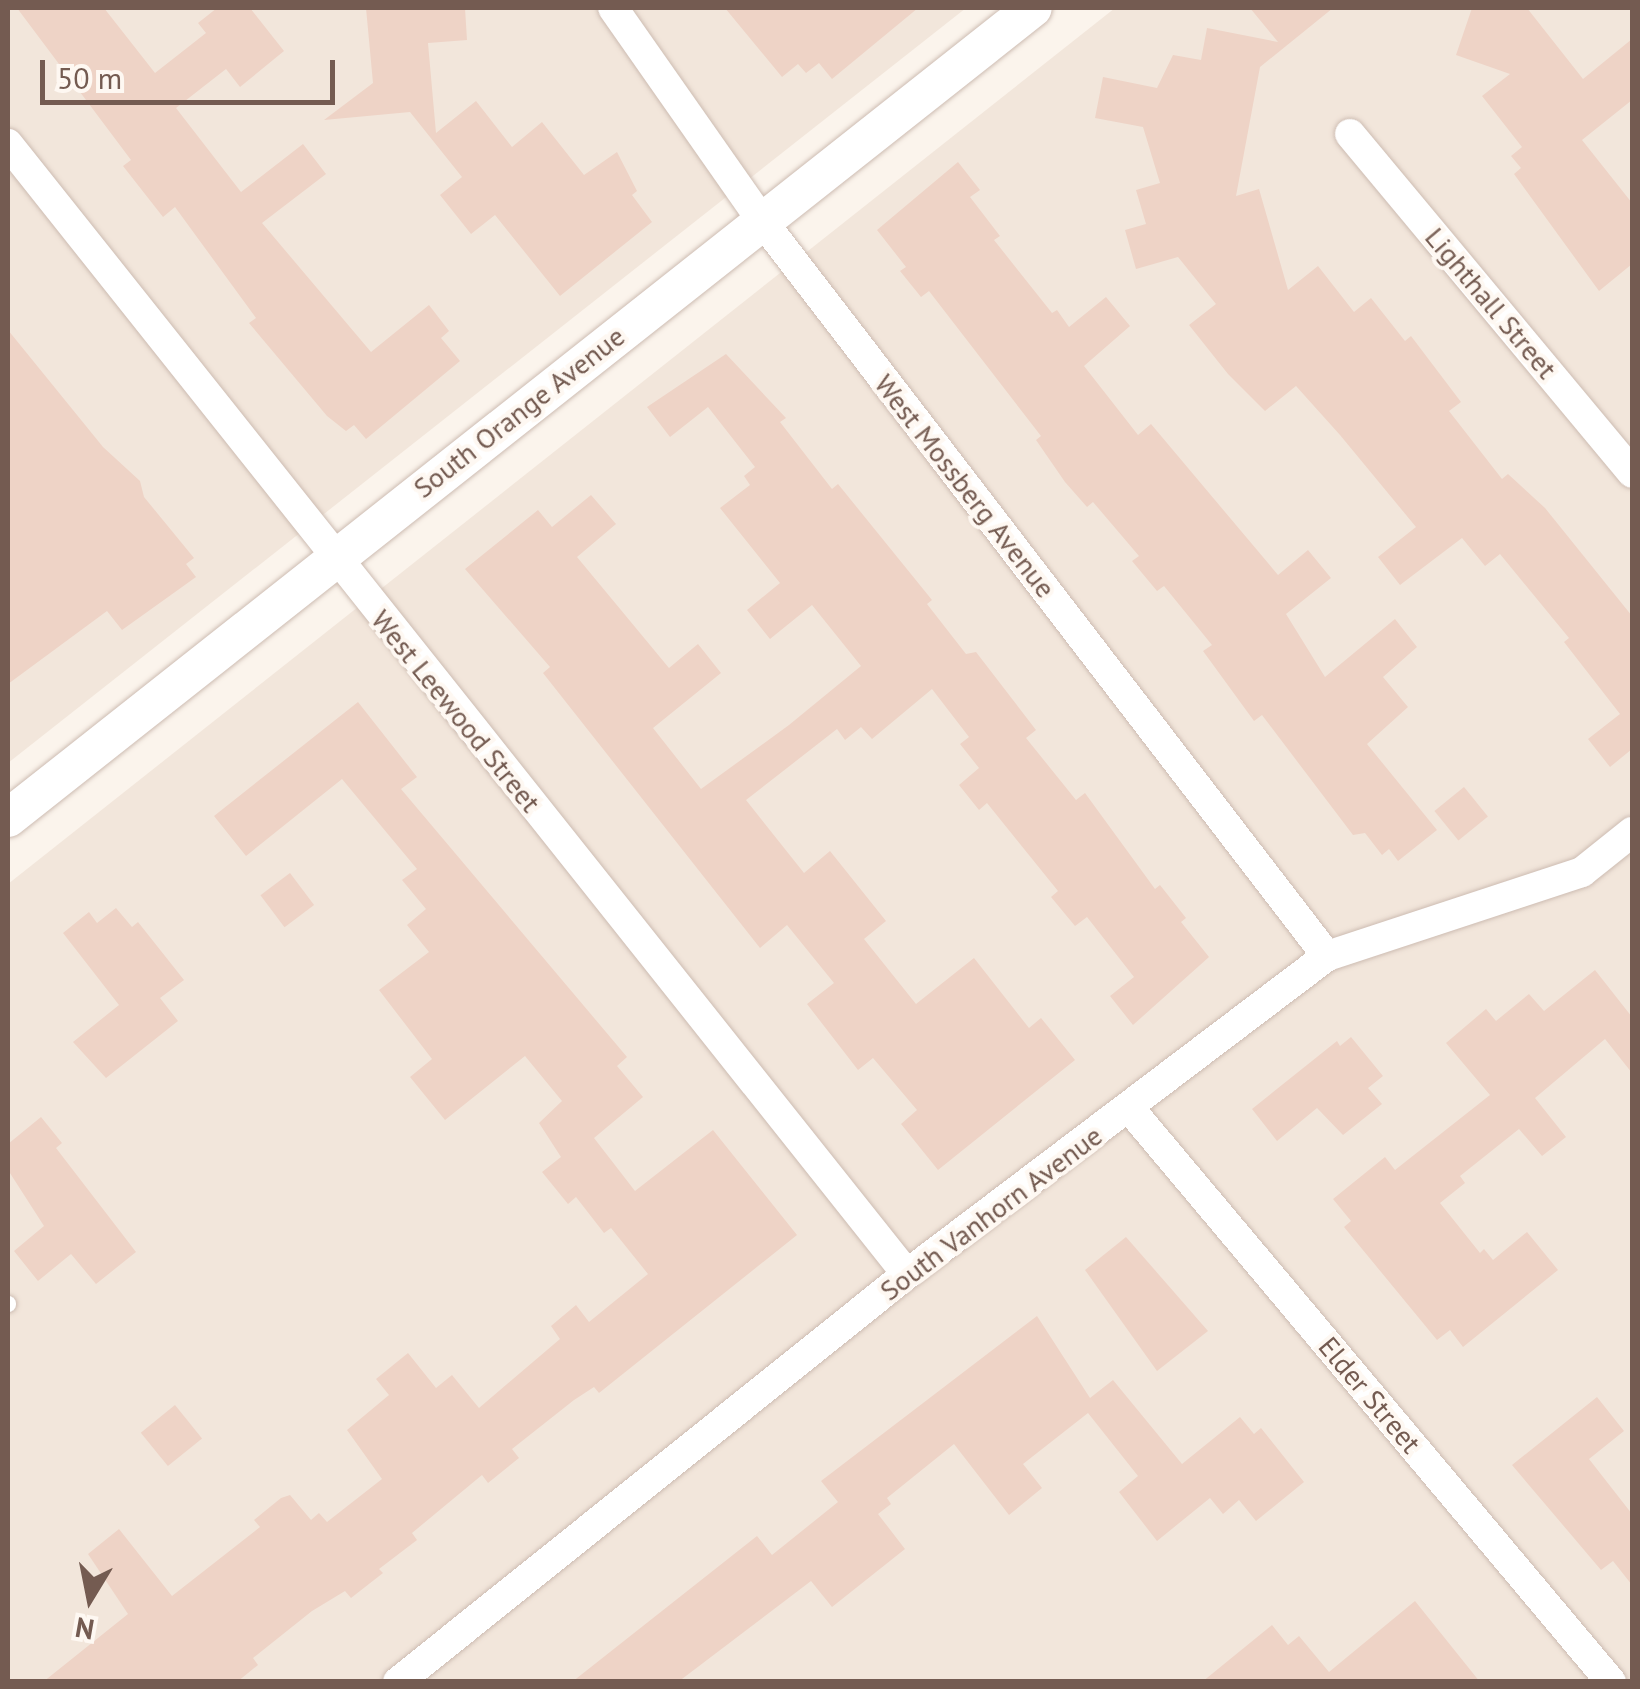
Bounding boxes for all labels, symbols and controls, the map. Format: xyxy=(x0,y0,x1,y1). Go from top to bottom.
scale bar xyxy=(45,40,340,102)
text: 50 m xyxy=(57,58,122,97)
street label: Lighthall Street xyxy=(1418,221,1564,385)
street label: South Orange Avenue xyxy=(406,319,632,505)
street label: West Mossberg Avenue xyxy=(867,367,1063,605)
street label: West Leewood Street xyxy=(364,603,548,819)
street label: South Vanhorn Avenue xyxy=(873,1118,1109,1308)
street label: Elder Street xyxy=(1312,1330,1428,1460)
north arrow xyxy=(40,1549,140,1649)
text: N xyxy=(72,1609,97,1649)

